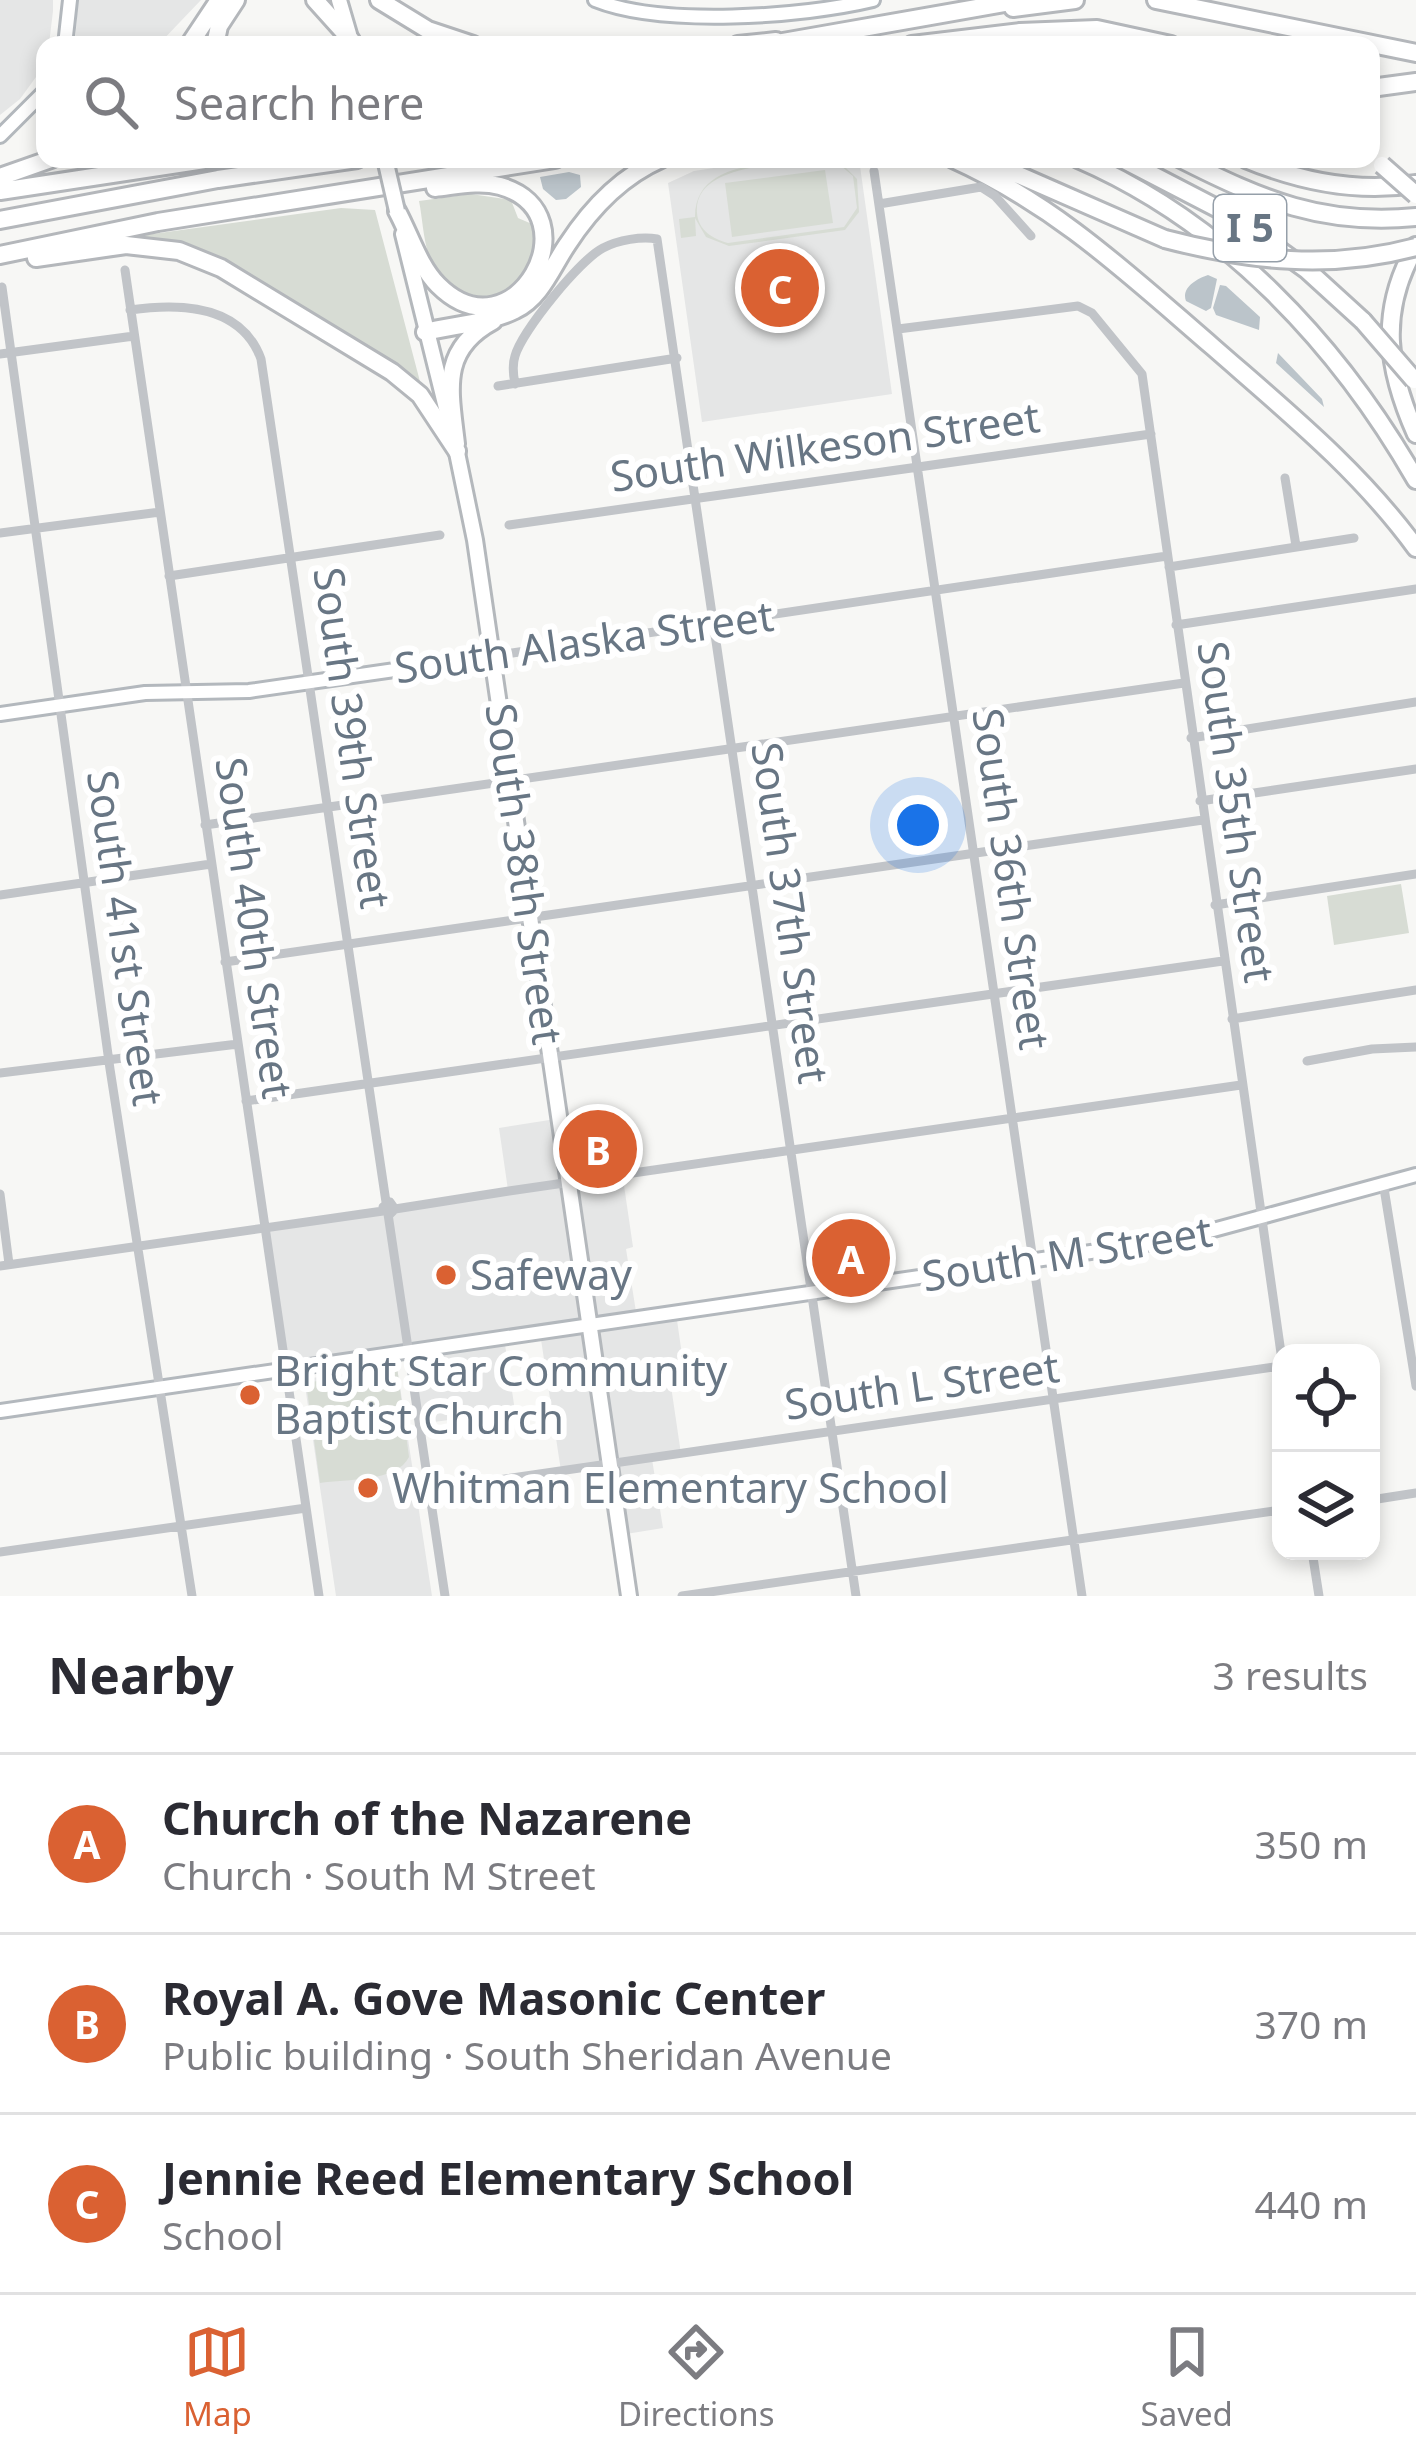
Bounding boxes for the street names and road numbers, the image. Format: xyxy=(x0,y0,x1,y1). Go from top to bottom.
road number: I 5 xyxy=(1214,195,1286,261)
street label: South Wilkeson Street xyxy=(606,387,1043,504)
street label: South 39th Street xyxy=(301,564,406,912)
street label: South Alaska Street xyxy=(391,586,777,695)
street label: South 35th Street xyxy=(1185,638,1290,986)
street label: South 38th Street xyxy=(473,700,578,1048)
street label: South 36th Street xyxy=(960,705,1065,1053)
street label: South 37th Street xyxy=(739,739,844,1087)
street label: South 40th Street xyxy=(203,754,308,1102)
street label: South 41st Street xyxy=(75,766,178,1109)
street label: South M Street xyxy=(918,1201,1216,1304)
street label: South L Street xyxy=(781,1337,1063,1432)

